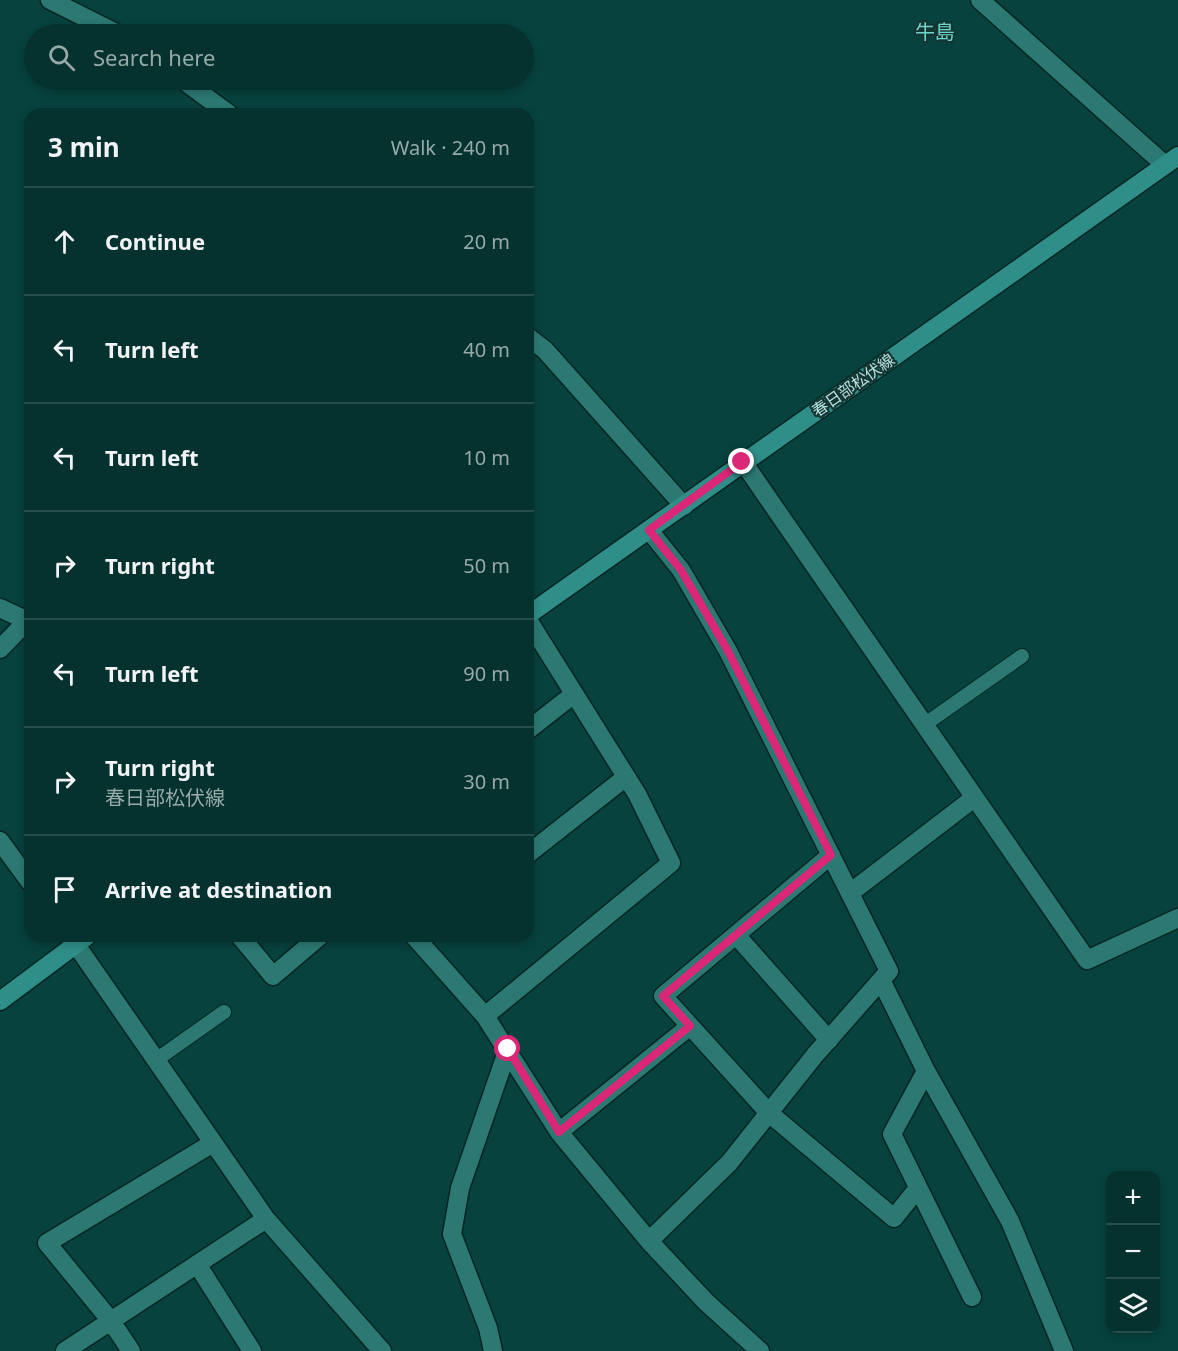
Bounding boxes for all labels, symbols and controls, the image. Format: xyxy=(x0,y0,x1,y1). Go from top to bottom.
district label: 牛島 xyxy=(915,18,955,45)
search box xyxy=(24,24,534,90)
icon: search xyxy=(45,41,78,74)
text: Search here xyxy=(93,42,215,72)
text: 3 min xyxy=(48,129,120,165)
text: Walk · 240 m xyxy=(391,134,510,161)
icon: ahead xyxy=(48,225,81,258)
text: Continue xyxy=(105,226,205,256)
text: 20 m xyxy=(463,228,510,255)
icon: left xyxy=(48,333,81,366)
text: Turn left xyxy=(105,334,199,364)
text: 40 m xyxy=(463,336,510,363)
street label: 春日部松伏線 xyxy=(807,348,899,422)
icon: left xyxy=(48,441,81,474)
text: Turn left xyxy=(105,442,199,472)
text: 10 m xyxy=(463,444,510,471)
route end xyxy=(728,448,754,474)
icon: right xyxy=(48,549,81,582)
text: Turn right xyxy=(105,550,215,580)
text: 50 m xyxy=(463,552,510,579)
icon: left xyxy=(48,657,81,690)
text: Turn left xyxy=(105,658,199,688)
text: 90 m xyxy=(463,660,510,687)
text: Turn right xyxy=(105,752,215,782)
icon: right xyxy=(48,765,81,798)
text: 30 m xyxy=(463,768,510,795)
text: 春日部松伏線 xyxy=(105,784,225,811)
icon: arrive xyxy=(48,873,81,906)
text: Arrive at destination xyxy=(105,874,332,904)
route start xyxy=(494,1035,520,1061)
map controls xyxy=(1106,1171,1160,1333)
button: + xyxy=(1106,1171,1160,1225)
button: − xyxy=(1106,1225,1160,1279)
button: layers xyxy=(1106,1279,1160,1333)

